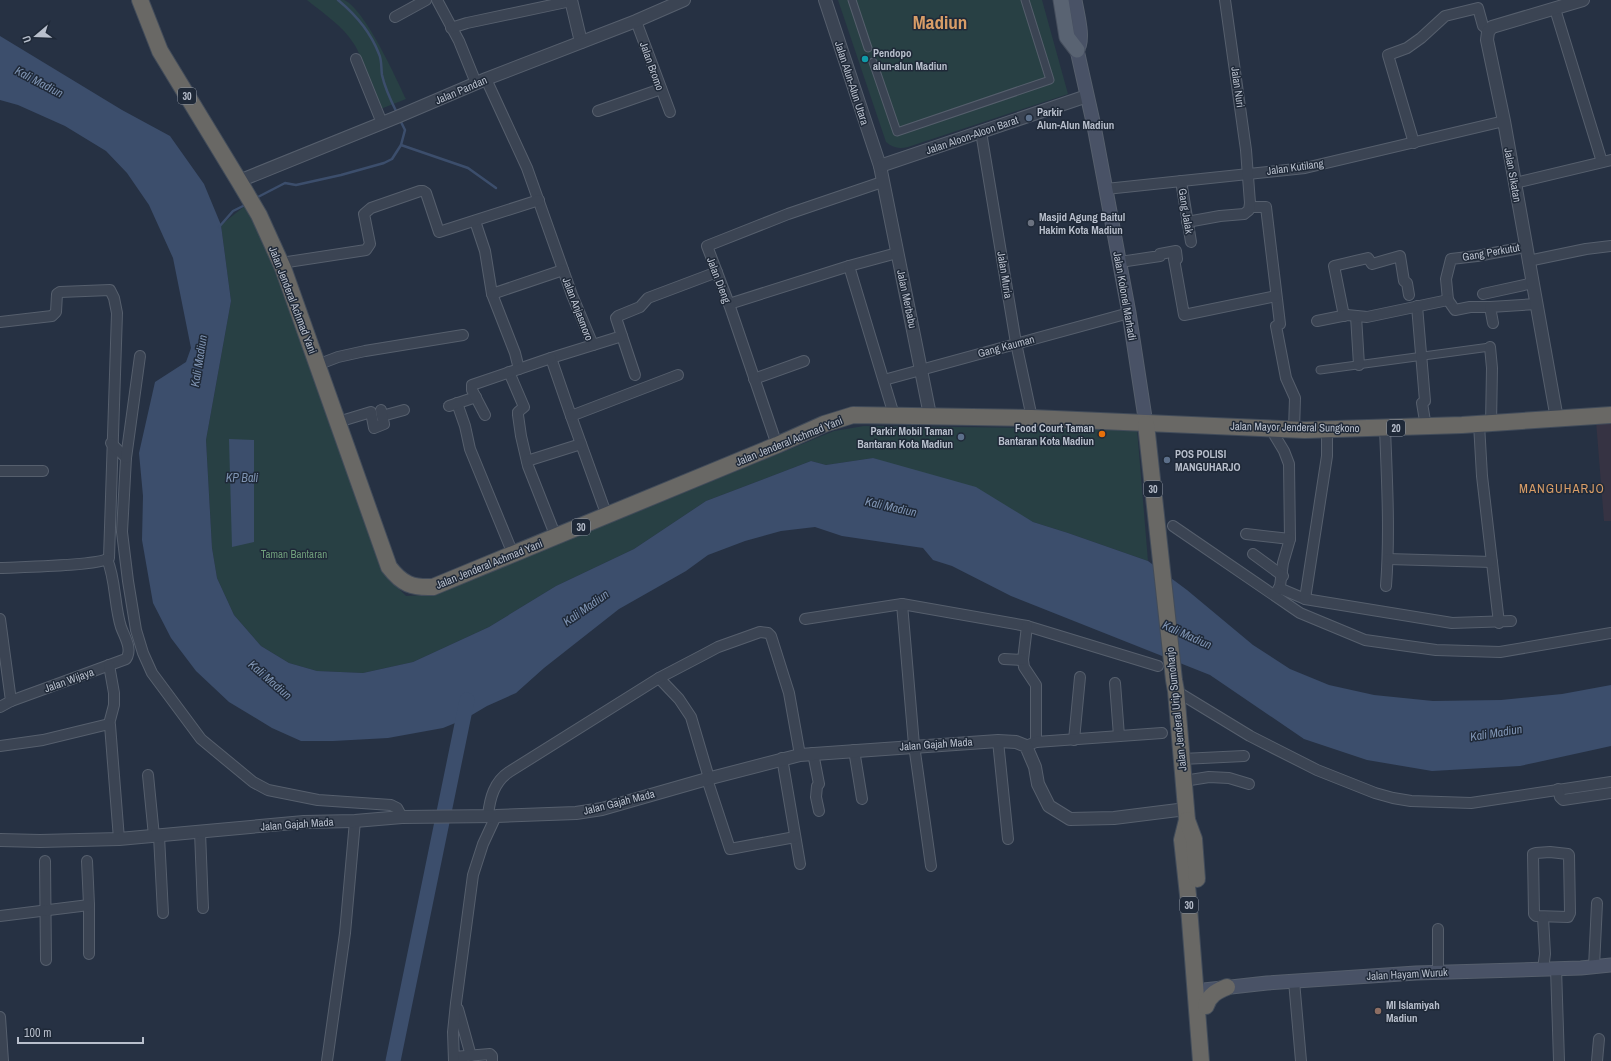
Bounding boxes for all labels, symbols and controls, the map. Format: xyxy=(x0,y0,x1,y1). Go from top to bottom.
district label: Madiun xyxy=(913,9,967,35)
north arrow xyxy=(16,16,56,56)
text: U xyxy=(19,34,34,45)
street label: Jalan Alun-Alun Utara xyxy=(832,39,872,127)
street label: Jalan Bromo xyxy=(637,40,667,92)
place label: Pendopo alun-alun Madiun xyxy=(873,46,947,73)
marker: Pendopo alun-alun Madiun xyxy=(860,54,870,64)
water label: Kali Madiun xyxy=(12,63,66,101)
street label: Jalan Nuri xyxy=(1228,66,1248,108)
street label: Jalan Pandan xyxy=(433,73,489,107)
road number: 30 xyxy=(178,88,196,104)
place label: Parkir Alun-Alun Madiun xyxy=(1037,105,1114,132)
street label: Jalan Aloon-Aloon Barat xyxy=(924,112,1020,157)
marker: Parkir Alun-Alun Madiun xyxy=(1024,113,1034,123)
street label: Jalan Sikatan xyxy=(1501,147,1525,203)
street label: Jalan Kutilang xyxy=(1266,156,1324,178)
street label: Gang Jalak xyxy=(1176,187,1197,235)
place label: Masjid Agung Baitul Hakim Kota Madiun xyxy=(1039,210,1125,237)
marker: Masjid Agung Baitul Hakim Kota Madiun xyxy=(1026,218,1036,228)
street label: Gang Perkutut xyxy=(1461,240,1521,264)
street label: Jalan Jenderal Achmad Yani xyxy=(266,244,320,356)
street label: Jalan Muria xyxy=(994,251,1016,299)
street label: Jalan Kolonel Marhadi xyxy=(1110,251,1140,341)
street label: Jalan Dieng xyxy=(704,255,734,305)
street label: Jalan Merbabu xyxy=(894,268,920,330)
street label: Jalan Anjasmoro xyxy=(560,275,596,343)
street label: Gang Kauman xyxy=(976,332,1036,360)
water label: Kali Madiun xyxy=(187,334,211,388)
street label: Jalan Jenderal Achmad Yani xyxy=(734,413,844,469)
street label: Jalan Mayor Jenderal Sungkono xyxy=(1230,419,1360,435)
road number: 20 xyxy=(1387,420,1405,436)
place label: Food Court Taman Bantaran Kota Madiun xyxy=(998,421,1094,448)
place label: Parkir Mobil Taman Bantaran Kota Madiun xyxy=(857,424,953,451)
marker: Food Court Taman Bantaran Kota Madiun xyxy=(1097,429,1107,439)
marker: Parkir Mobil Taman Bantaran Kota Madiun xyxy=(956,432,966,442)
place label: POS POLISI MANGUHARJO xyxy=(1175,447,1241,474)
marker: POS POLISI MANGUHARJO xyxy=(1162,455,1172,465)
water label: KP Bali xyxy=(226,470,259,486)
district label: MANGUHARJO xyxy=(1519,480,1605,497)
road number: 30 xyxy=(1144,481,1162,497)
water label: Kali Madiun xyxy=(864,493,918,521)
road number: 30 xyxy=(572,519,590,535)
street label: Jalan Jenderal Achmad Yani xyxy=(434,536,544,592)
park label: Taman Bantaran xyxy=(261,547,327,561)
water label: Kali Madiun xyxy=(560,586,612,630)
water label: Kali Madiun xyxy=(1160,617,1214,653)
street label: Jalan Jenderal Urip Sumoharjo xyxy=(1163,646,1189,772)
water label: Kali Madiun xyxy=(245,657,295,703)
street label: Jalan Wijaya xyxy=(42,665,96,695)
water label: Kali Madiun xyxy=(1469,721,1523,745)
street label: Jalan Gajah Mada xyxy=(899,734,973,754)
street label: Jalan Gajah Mada xyxy=(582,786,656,818)
street label: Jalan Gajah Mada xyxy=(260,814,334,834)
road number: 30 xyxy=(1180,897,1198,913)
street label: Jalan Hayam Wuruk xyxy=(1366,965,1448,983)
place label: MI Islamiyah Madiun xyxy=(1386,998,1440,1025)
marker: MI Islamiyah Madiun xyxy=(1373,1006,1383,1016)
scale bar xyxy=(18,1019,143,1045)
text: 100 m xyxy=(24,1025,51,1041)

